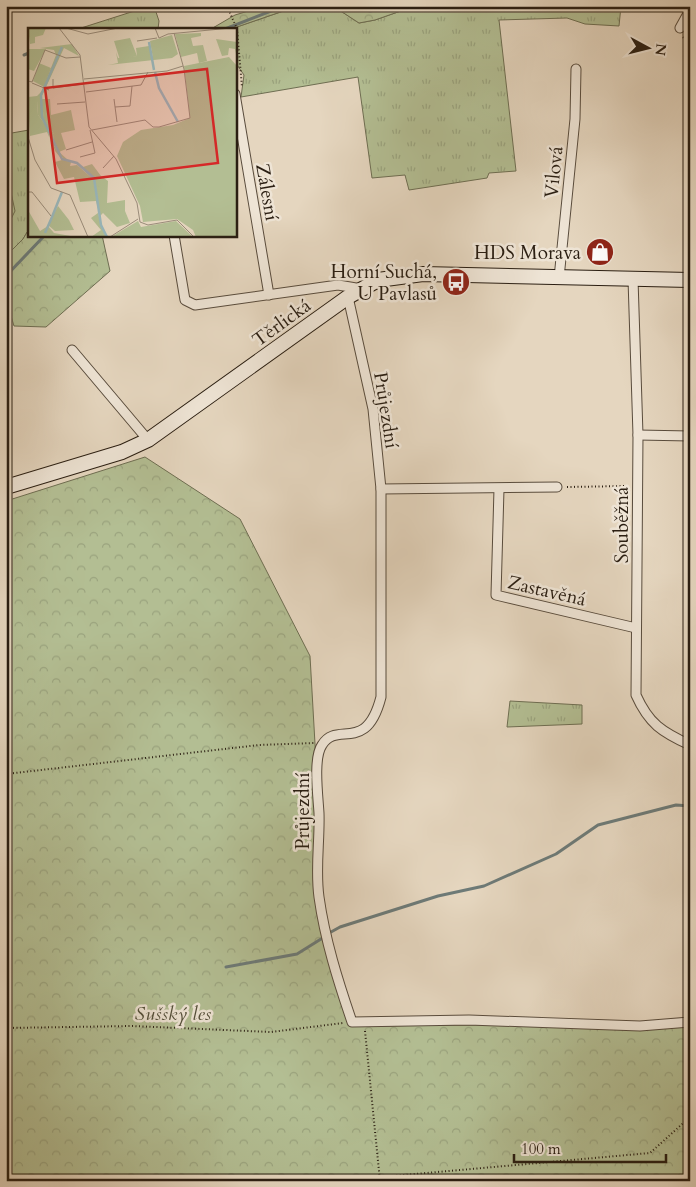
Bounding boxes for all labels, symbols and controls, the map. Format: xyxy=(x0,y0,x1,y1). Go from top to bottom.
north arrow xyxy=(624,22,674,72)
inset map xyxy=(28,28,236,236)
text: N xyxy=(650,42,671,57)
street label: Vilová xyxy=(538,145,570,199)
street label: Zálesní xyxy=(249,161,285,223)
shop icon: HDS Morava xyxy=(585,237,615,267)
place label: HDS Morava xyxy=(474,240,581,266)
place label: Horní Suchá, U Pavlasů xyxy=(331,259,437,307)
bus stop icon: Horní Suchá, U Pavlasů xyxy=(441,267,471,297)
street label: Těrlická xyxy=(247,293,316,353)
street label: Průjezdní xyxy=(367,370,405,450)
street label: Souběžná xyxy=(609,487,635,563)
street label: Zastavěná xyxy=(505,569,588,613)
street label: Průjezdní xyxy=(290,772,316,850)
park label: Sušský les xyxy=(135,1001,212,1027)
scale bar xyxy=(514,1132,666,1164)
text: 100 m xyxy=(521,1139,561,1159)

